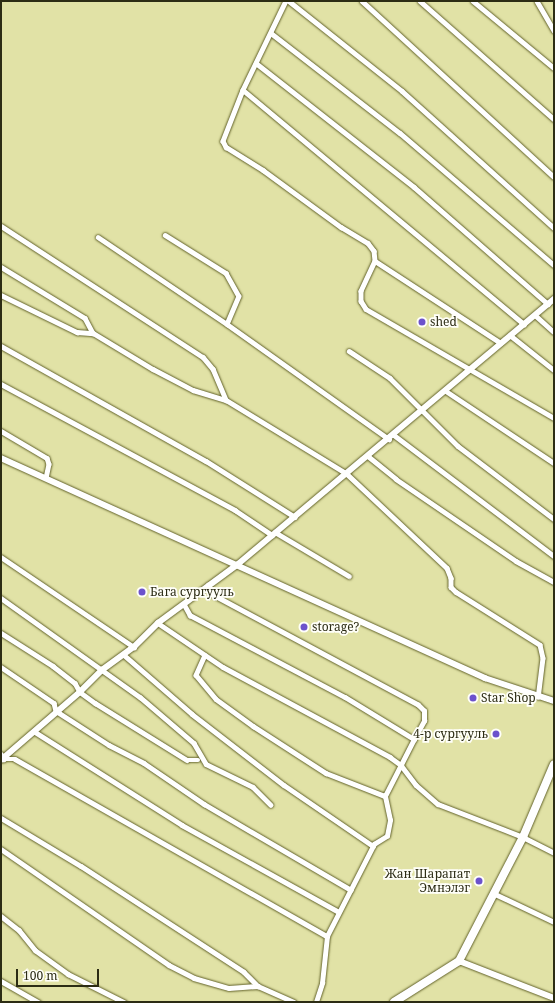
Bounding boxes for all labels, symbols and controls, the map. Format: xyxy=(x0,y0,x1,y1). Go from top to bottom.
place label: shed xyxy=(430,315,457,329)
marker: shed xyxy=(417,317,427,327)
place label: Бага сургууль xyxy=(150,585,234,599)
marker: Бага сургууль xyxy=(137,587,147,597)
place label: storage? xyxy=(312,620,359,634)
marker: storage? xyxy=(299,622,309,632)
place label: Star Shop xyxy=(481,691,536,705)
marker: Star Shop xyxy=(468,693,478,703)
place label: 4-р сургууль xyxy=(413,727,488,741)
marker: 4-р сургууль xyxy=(491,729,501,739)
place label: Жан Шарапат Эмнэлэг xyxy=(385,867,470,895)
marker: Жан Шарапат Эмнэлэг xyxy=(473,875,485,887)
scale bar xyxy=(18,961,101,987)
text: 100 m xyxy=(23,967,58,984)

